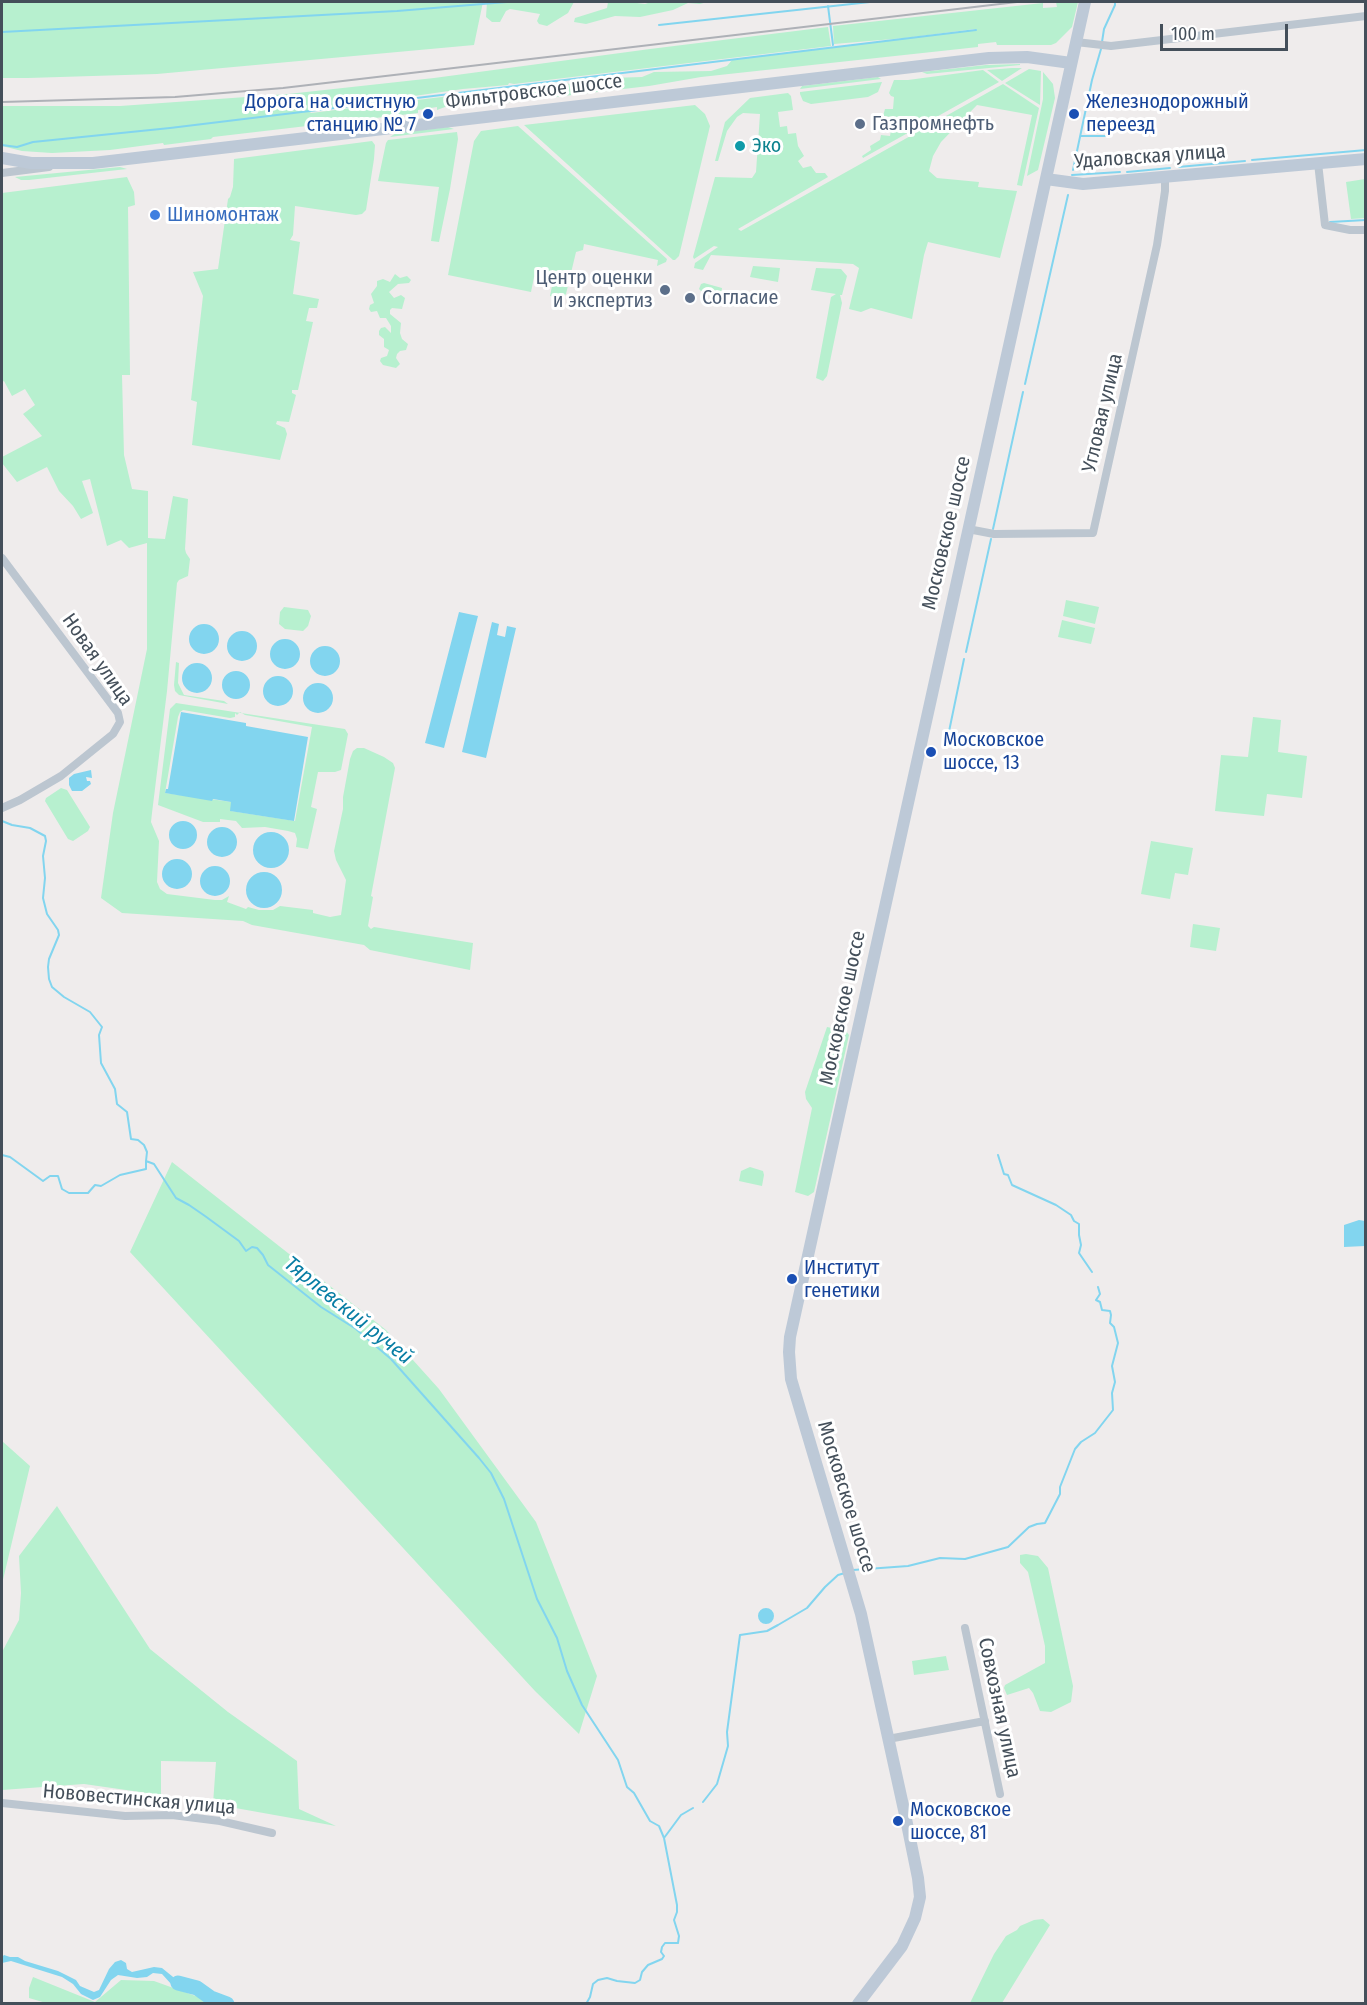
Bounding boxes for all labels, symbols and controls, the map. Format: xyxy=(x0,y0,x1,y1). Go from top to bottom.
scale bar xyxy=(1163,12,1290,50)
text: 100 m xyxy=(1171,23,1215,45)
street label: Фильтровское шоссе xyxy=(444,69,624,115)
place label: Дорога на очистную станцию № 7 xyxy=(245,90,416,137)
place label: Железнодорожный переезд xyxy=(1086,90,1249,137)
marker: Дорога на очистную станцию № 7 xyxy=(421,107,435,121)
marker: Железнодорожный переезд xyxy=(1067,107,1081,121)
place label: Газпромнефть xyxy=(872,112,994,136)
marker: Газпромнефть xyxy=(853,117,867,131)
place label: Эко xyxy=(752,134,781,158)
marker: Эко xyxy=(733,139,747,153)
street label: Удаловская улица xyxy=(1074,140,1226,174)
place label: Шиномонтаж xyxy=(167,203,279,227)
marker: Шиномонтаж xyxy=(148,208,162,222)
place label: Центр оценки и экспертиз xyxy=(535,266,653,313)
marker: Центр оценки и экспертиз xyxy=(658,283,672,297)
place label: Согласие xyxy=(702,286,778,310)
marker: Согласие xyxy=(683,291,697,305)
street label: Угловая улица xyxy=(1078,351,1128,475)
street label: Московское шоссе xyxy=(918,454,976,612)
street label: Новая улица xyxy=(56,609,138,711)
place label: Московское шоссе, 13 xyxy=(943,728,1044,775)
marker: Московское шоссе, 13 xyxy=(924,745,938,759)
street label: Московское шоссе xyxy=(815,929,871,1087)
water label: Тярлевский ручей xyxy=(279,1252,417,1370)
place label: Институт генетики xyxy=(804,1256,880,1303)
marker: Институт генетики xyxy=(785,1272,799,1286)
street label: Московское шоссе xyxy=(812,1418,880,1576)
street label: Совхозная улица xyxy=(972,1636,1026,1780)
street label: Нововестинская улица xyxy=(42,1780,236,1820)
place label: Московское шоссе, 81 xyxy=(910,1798,1011,1845)
marker: Московское шоссе, 81 xyxy=(891,1814,905,1828)

